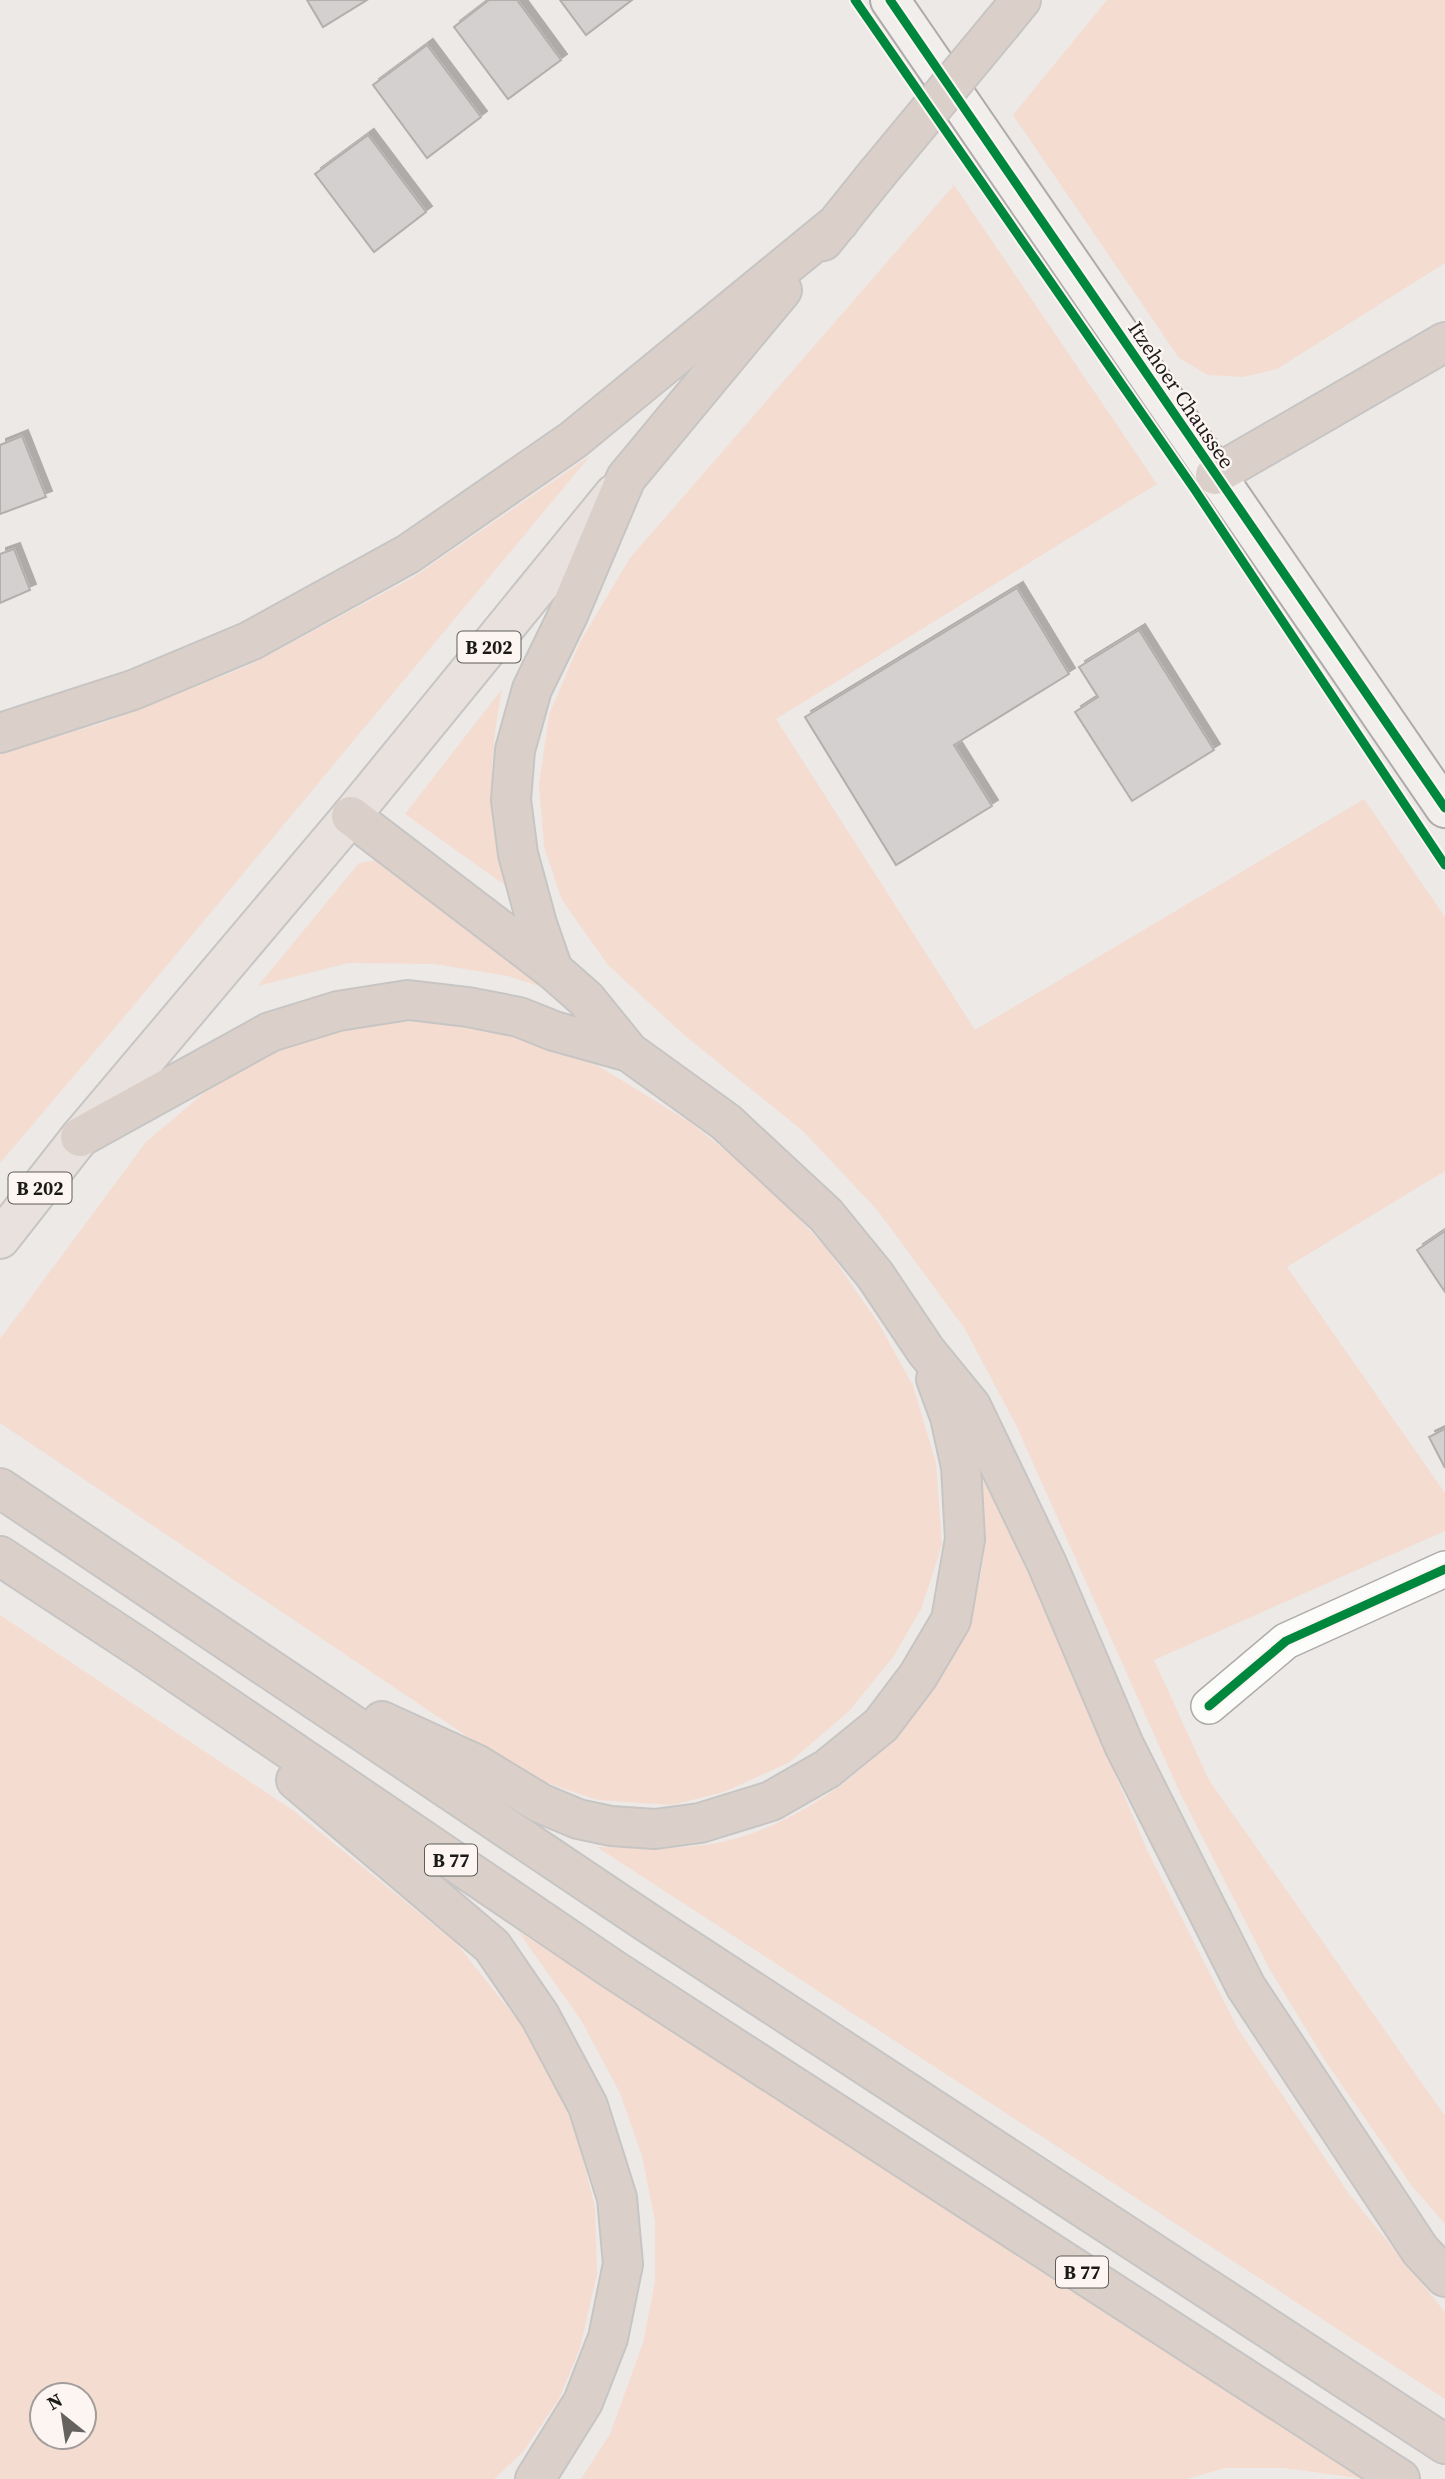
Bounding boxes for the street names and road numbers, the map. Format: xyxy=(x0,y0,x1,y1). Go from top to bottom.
street label: Itzehoer Chaussee xyxy=(1121,315,1241,474)
road number: B 202 xyxy=(458,632,520,662)
road number: B 202 xyxy=(8,1172,72,1204)
road number: B 77 xyxy=(425,1844,477,1876)
road number: B 77 xyxy=(1056,2256,1108,2288)

